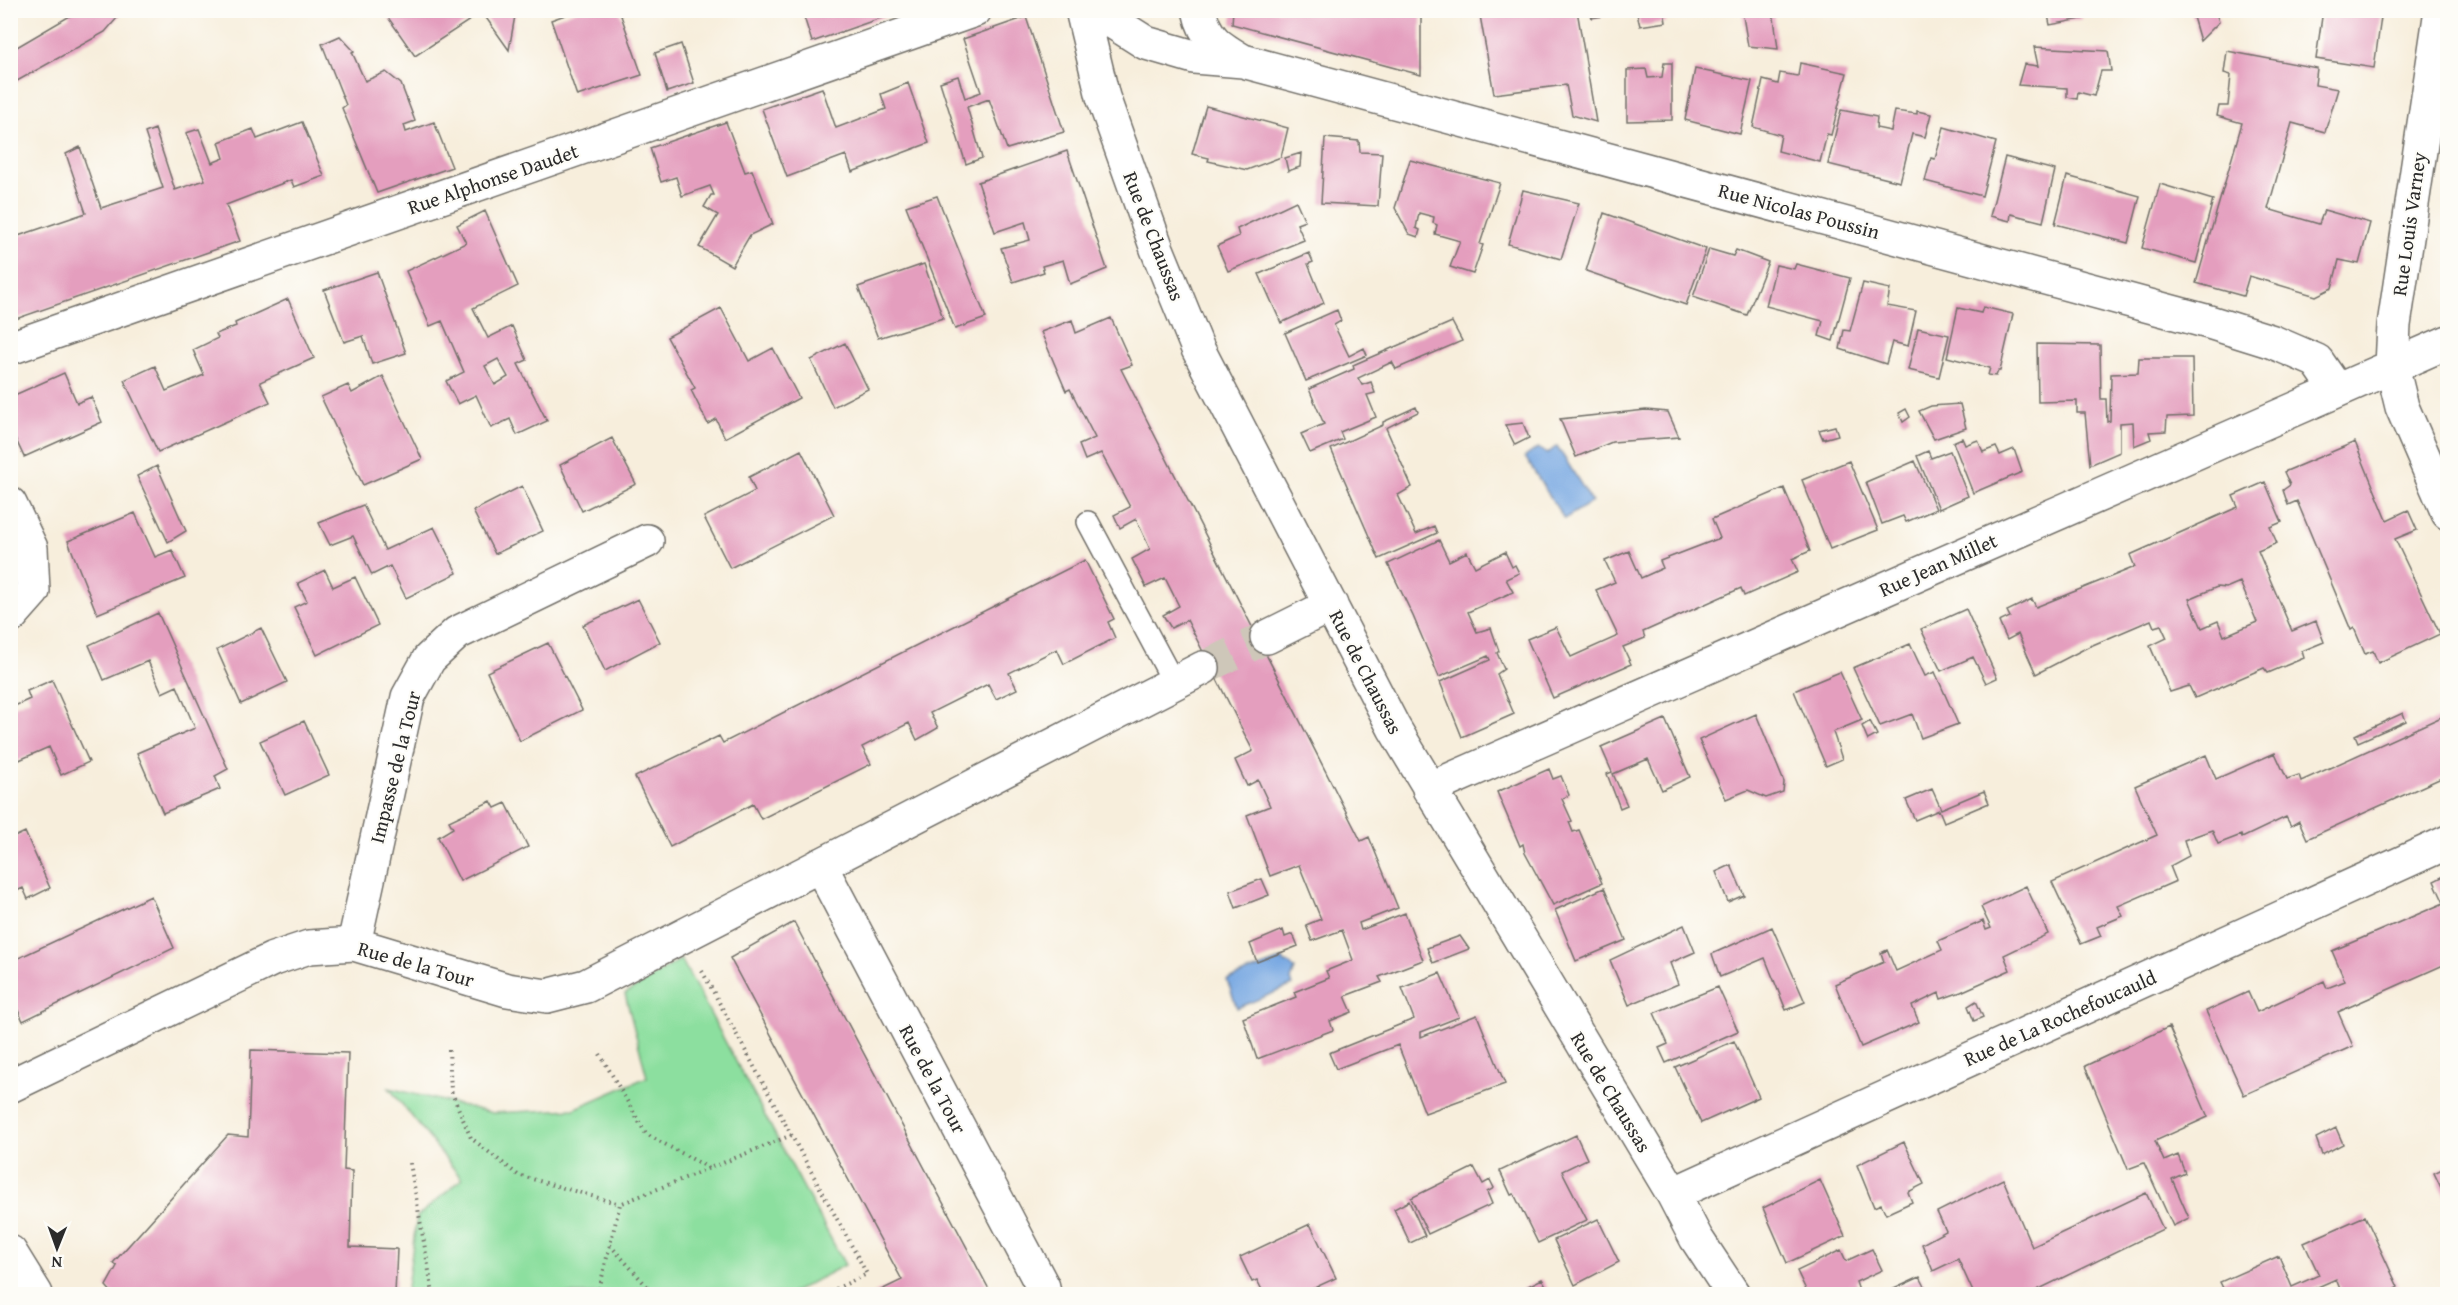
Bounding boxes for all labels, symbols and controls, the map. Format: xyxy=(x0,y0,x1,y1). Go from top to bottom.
street label: Rue Alphonse Daudet xyxy=(404,136,582,221)
street label: Rue Louis Varney xyxy=(2384,150,2433,298)
street label: Rue de Chaussas xyxy=(1117,167,1192,305)
street label: Rue Nicolas Poussin xyxy=(1715,175,1883,246)
street label: Rue Jean Millet xyxy=(1874,526,2002,604)
street label: Rue de Chaussas xyxy=(1323,604,1410,739)
street label: Impasse de la Tour xyxy=(362,688,427,846)
street label: Rue de la Tour xyxy=(355,933,478,994)
street label: Rue de La Rochefoucauld xyxy=(1959,962,2161,1073)
street label: Rue de la Tour xyxy=(893,1019,974,1138)
street label: Rue de Chaussas xyxy=(1564,1026,1659,1158)
north arrow xyxy=(27,1218,87,1278)
text: N xyxy=(51,1251,62,1275)

